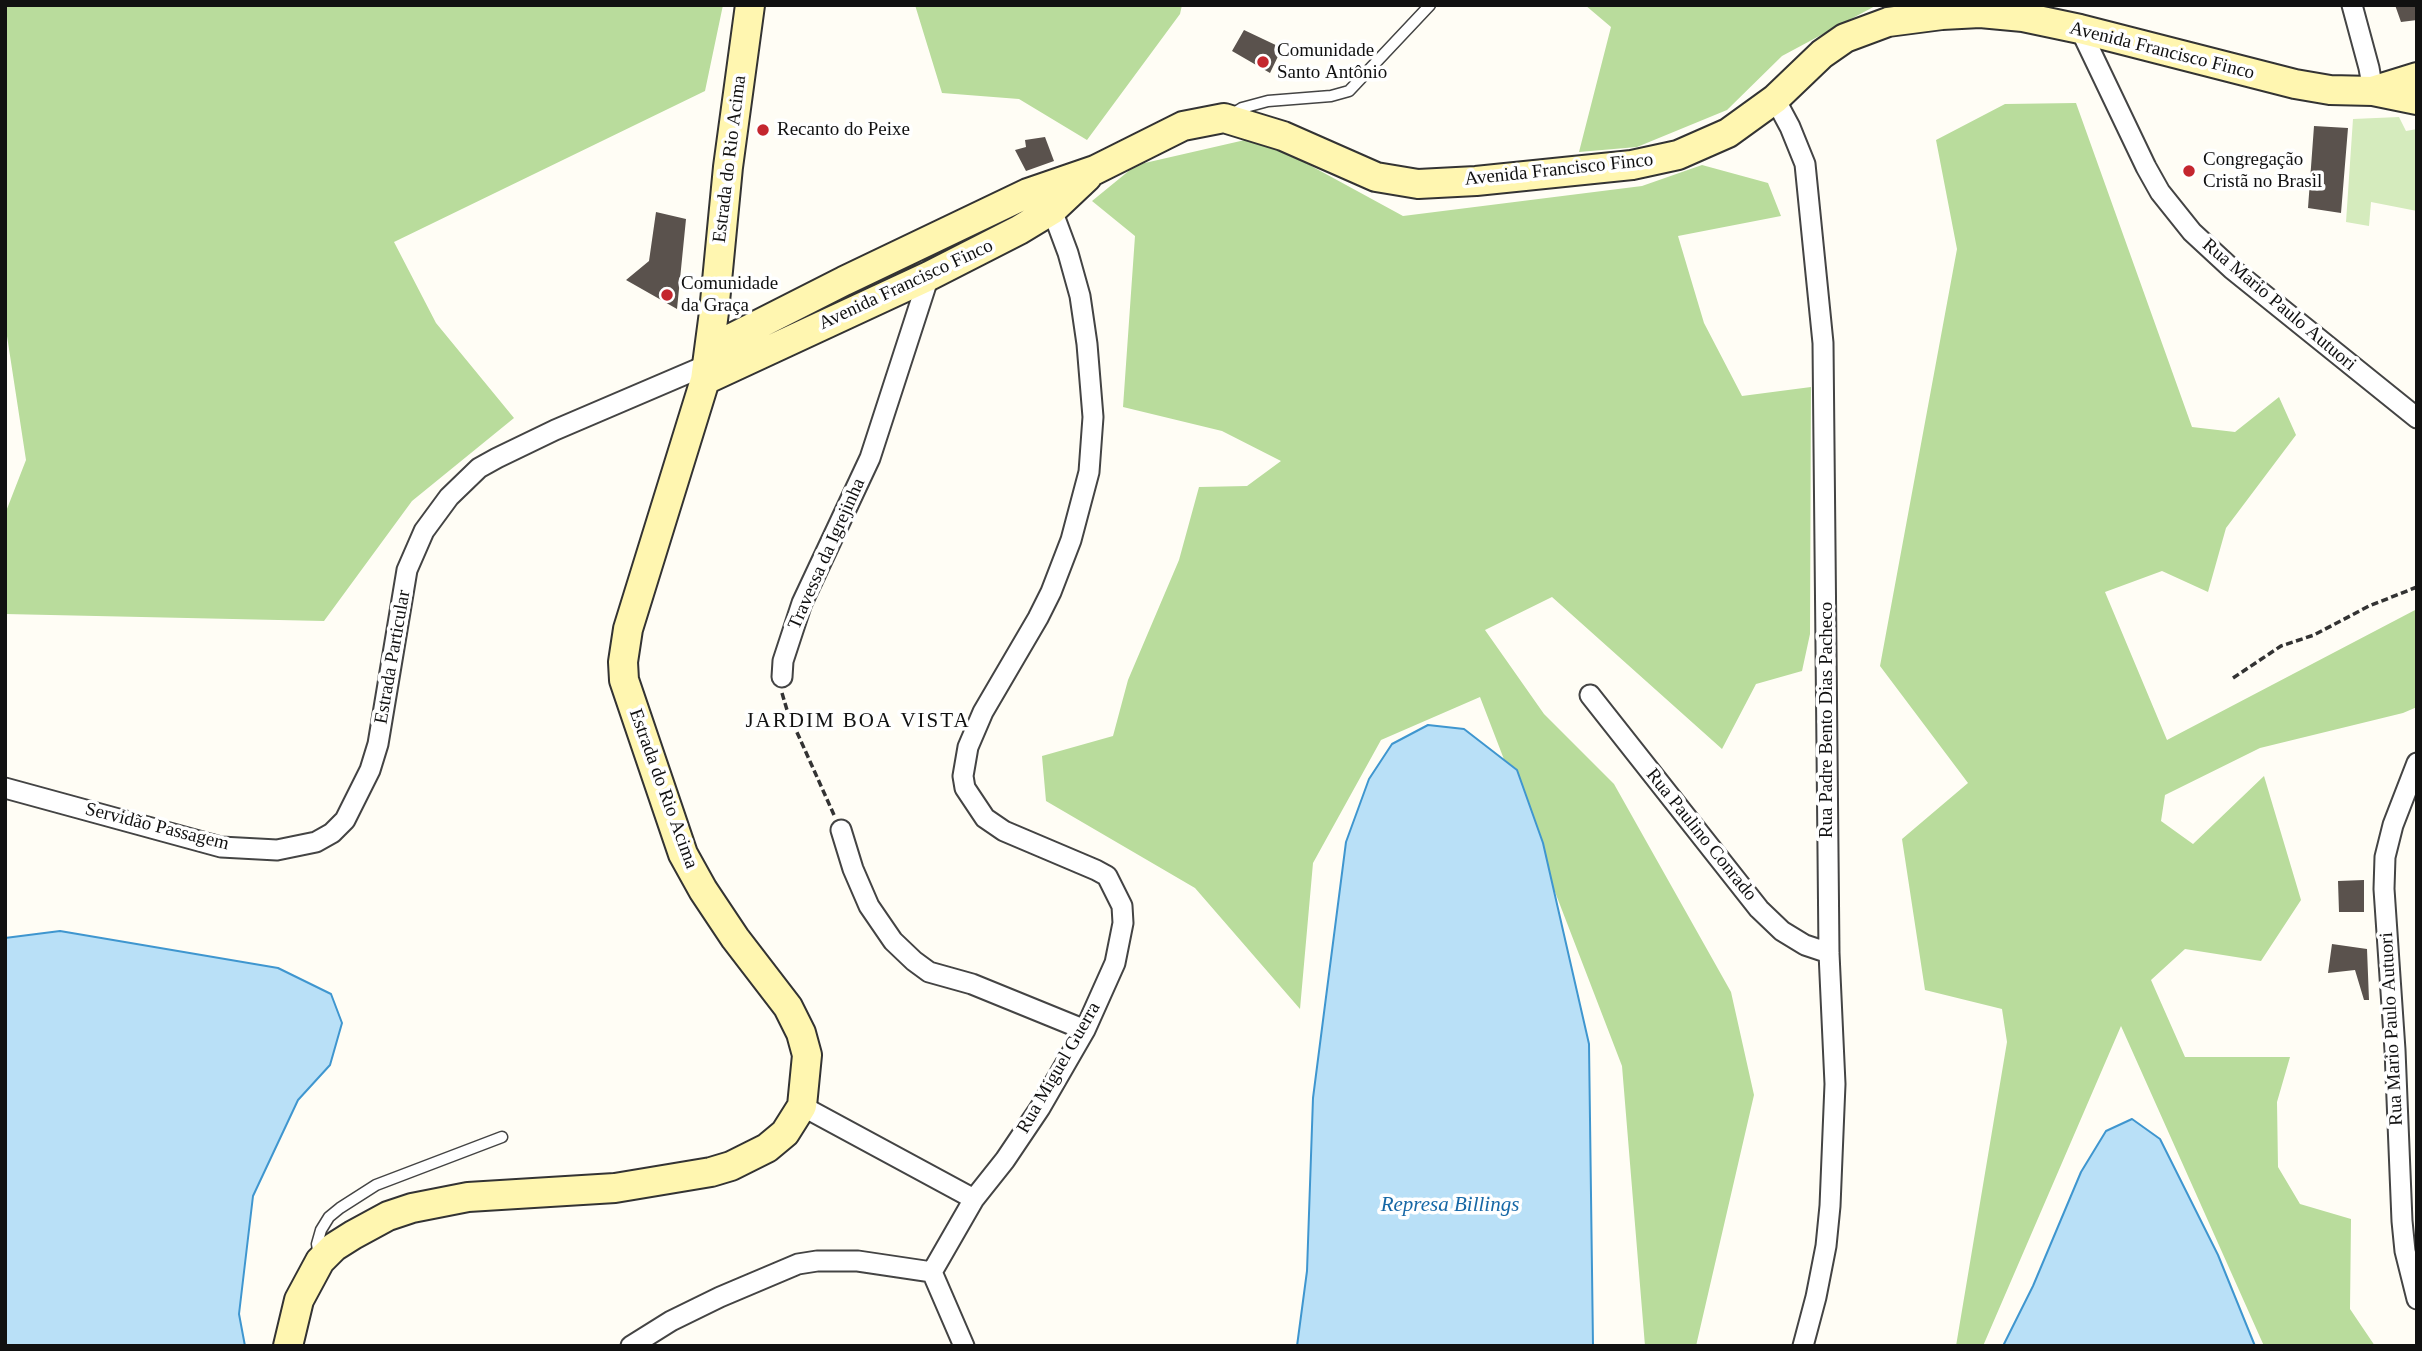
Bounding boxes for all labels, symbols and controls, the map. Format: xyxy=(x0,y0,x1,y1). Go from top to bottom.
street label: Avenida Francisco Finco xyxy=(2067,17,2257,85)
place label: Comunidade Santo Antônio xyxy=(1277,40,1387,84)
marker: Comunidade Santo Antônio xyxy=(1255,54,1271,70)
street label: Estrada do Rio Acima xyxy=(708,74,752,244)
place label: Recanto do Peixe xyxy=(777,119,910,141)
marker: Recanto do Peixe xyxy=(755,122,771,138)
street label: Avenida Francisco Finco xyxy=(1464,149,1654,191)
place label: Congregação Cristã no Brasil xyxy=(2203,149,2322,193)
marker: Congregação Cristã no Brasil xyxy=(2181,163,2197,179)
street label: Rua Mario Paulo Autuori xyxy=(2197,234,2361,376)
street label: Avenida Francisco Finco xyxy=(815,235,997,335)
place label: Comunidade da Graça xyxy=(681,273,778,317)
marker: Comunidade da Graça xyxy=(659,287,675,303)
street label: Travessa da Igrejinha xyxy=(783,475,871,633)
street label: Estrada Particular xyxy=(370,588,416,726)
street label: Rua Padre Bento Dias Pacheco xyxy=(1816,602,1838,838)
street label: Estrada do Rio Acima xyxy=(624,706,702,872)
district label: JARDIM BOA VISTA xyxy=(747,708,969,734)
street label: Rua Paulino Conrado xyxy=(1641,764,1761,906)
street label: Servidão Passagem xyxy=(83,798,231,856)
street label: Rua Mario Paulo Autuori xyxy=(2376,932,2408,1126)
street label: Rua Miguel Guerra xyxy=(1012,998,1106,1138)
water label: Represa Billings xyxy=(1381,1192,1519,1218)

